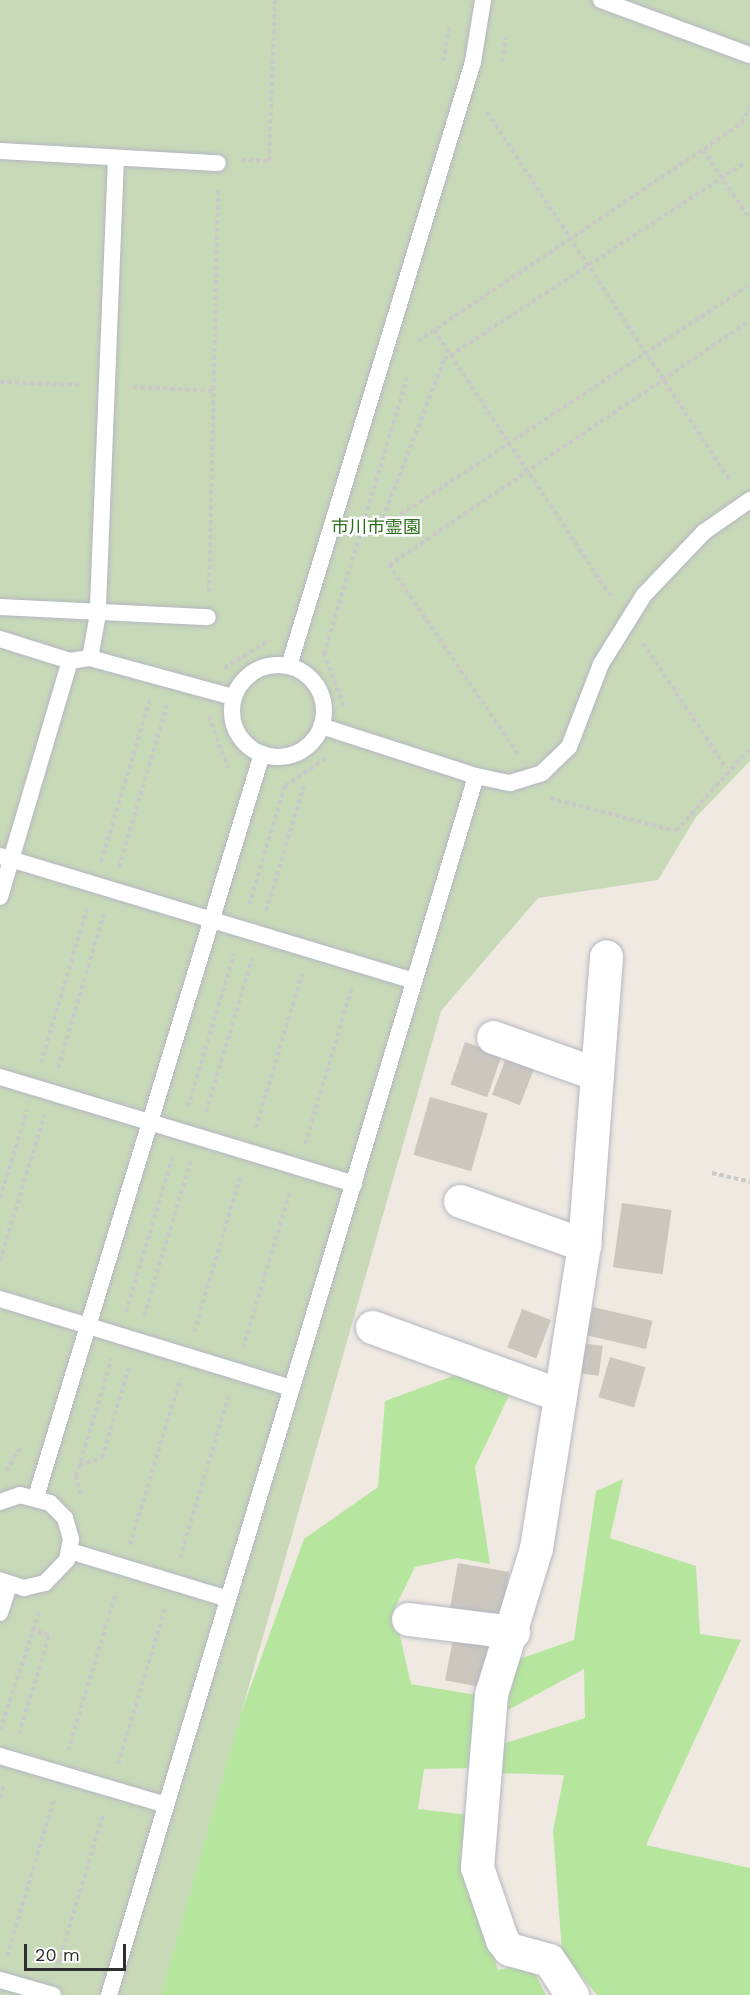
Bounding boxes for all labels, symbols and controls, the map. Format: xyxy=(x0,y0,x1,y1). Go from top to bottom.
park label: 市川市霊園 xyxy=(331,516,421,538)
scale bar xyxy=(27,1932,129,1970)
text: 20 m xyxy=(35,1944,80,1965)

